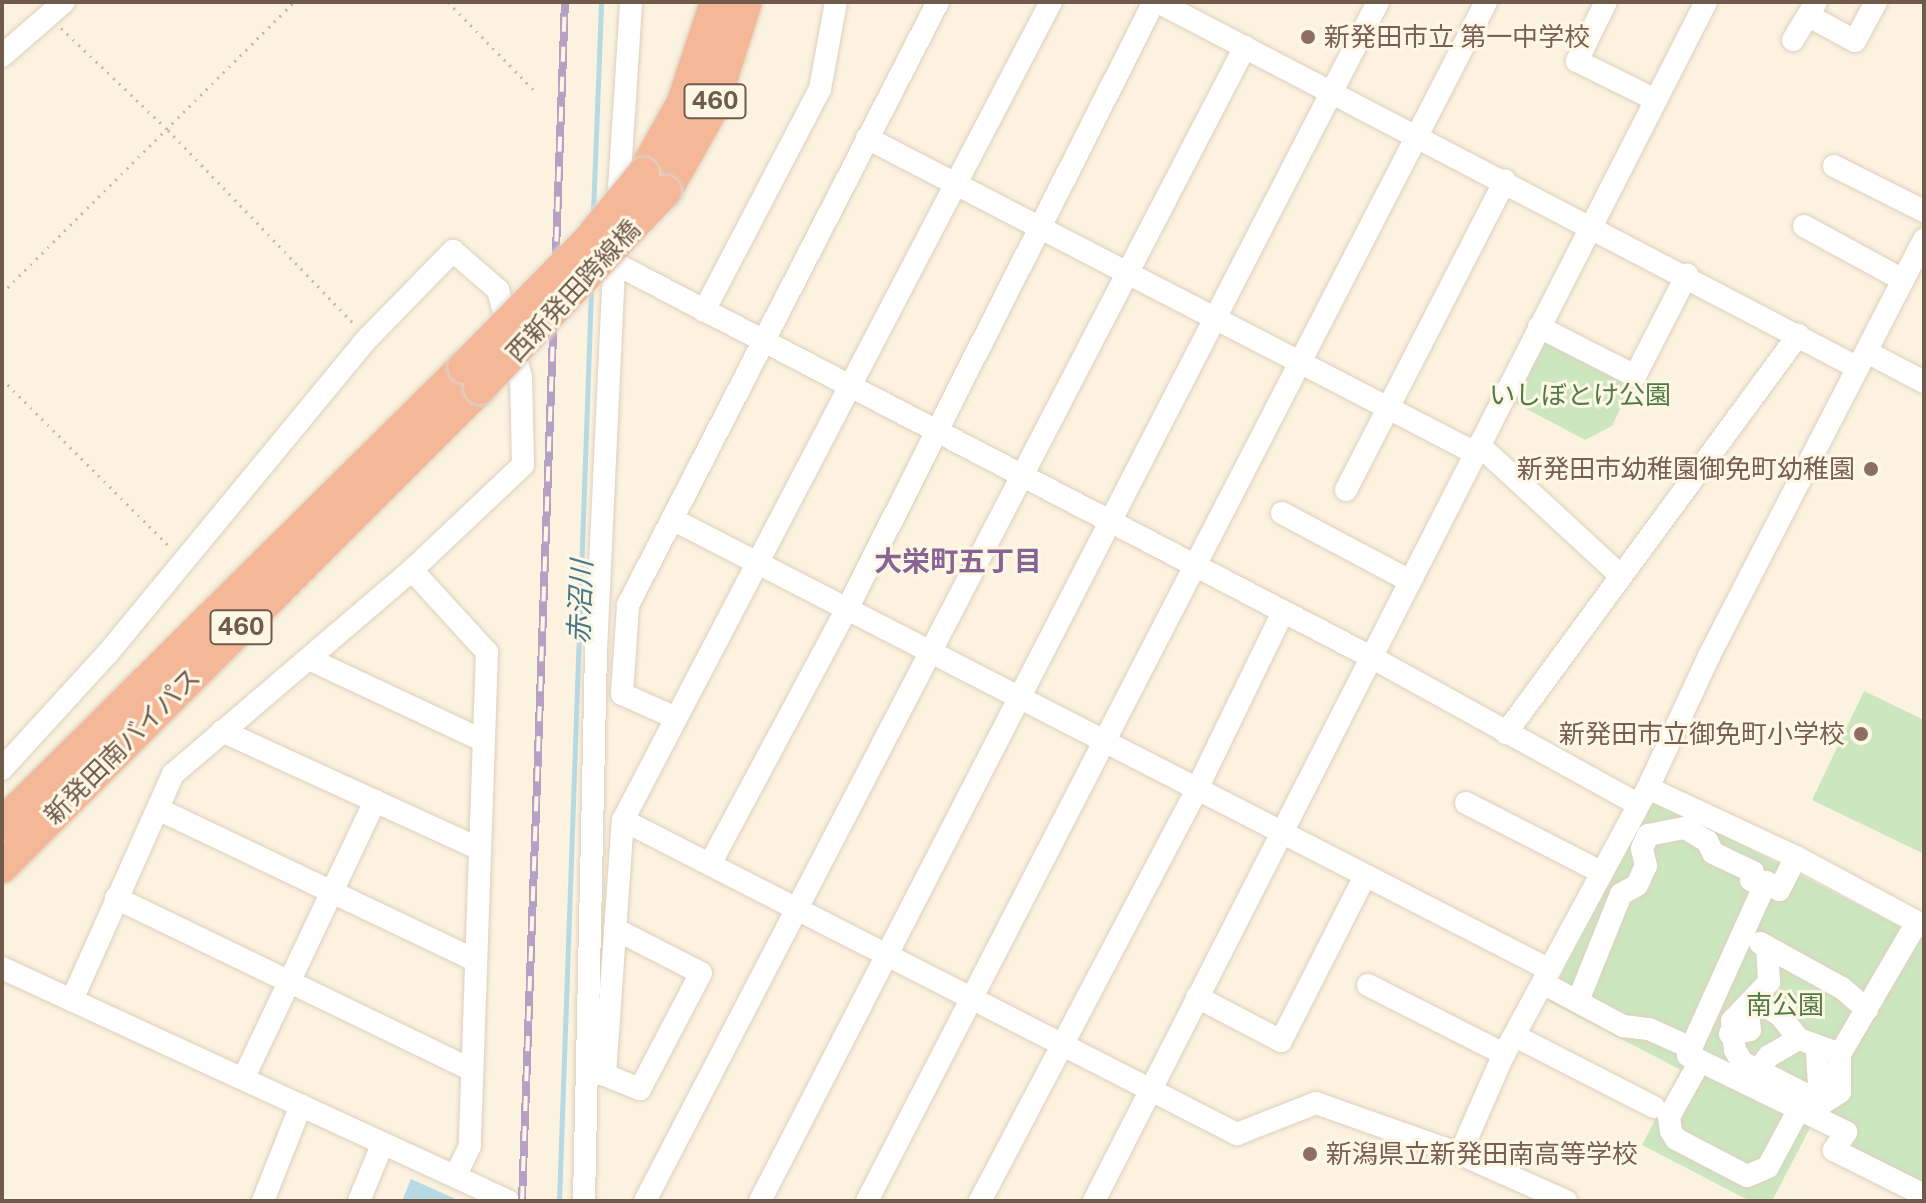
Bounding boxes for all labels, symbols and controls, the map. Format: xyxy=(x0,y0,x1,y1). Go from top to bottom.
place label: 新発田市立 第一中学校 xyxy=(1324,21,1590,53)
marker: 新発田市立 第一中学校 xyxy=(1299,28,1317,46)
road number: 460 xyxy=(683,81,747,121)
street label: 西新発田跨線橋 xyxy=(500,214,646,368)
park label: いしぼとけ公園 xyxy=(1489,379,1671,411)
place label: 新発田市幼稚園御免町幼稚園 xyxy=(1517,453,1855,485)
marker: 新発田市幼稚園御免町幼稚園 xyxy=(1862,460,1880,478)
district label: 大栄町五丁目 xyxy=(874,544,1042,578)
water label: 赤沼川 xyxy=(562,559,598,645)
road number: 460 xyxy=(209,607,273,647)
street label: 新発田南バイパス xyxy=(37,661,207,831)
place label: 新発田市立御免町小学校 xyxy=(1559,718,1845,750)
marker: 新発田市立御免町小学校 xyxy=(1852,725,1870,743)
park label: 南公園 xyxy=(1746,989,1824,1021)
place label: 新潟県立新発田南高等学校 xyxy=(1326,1138,1638,1170)
marker: 新潟県立新発田南高等学校 xyxy=(1301,1145,1319,1163)

